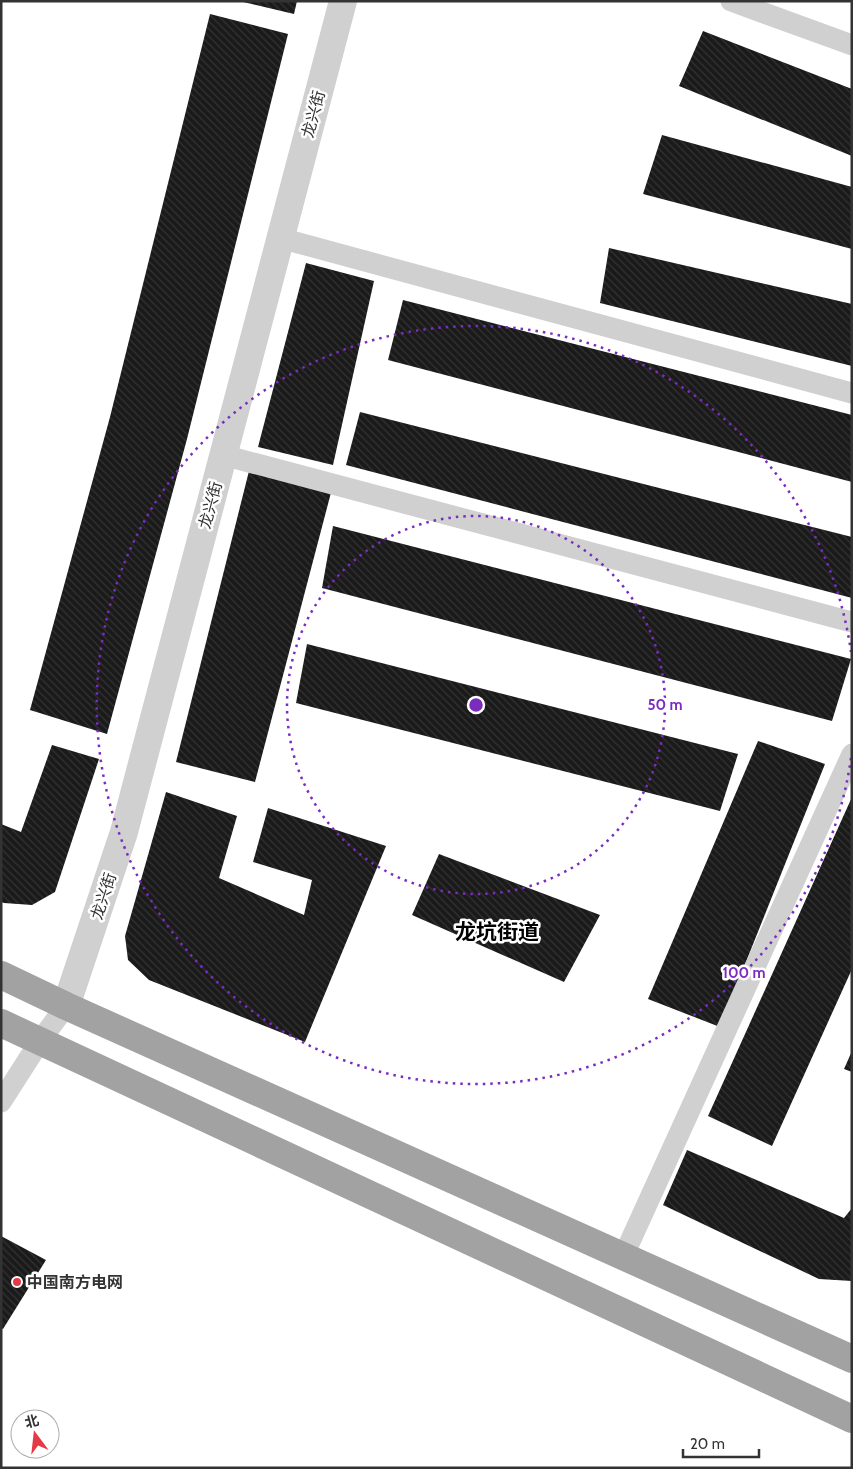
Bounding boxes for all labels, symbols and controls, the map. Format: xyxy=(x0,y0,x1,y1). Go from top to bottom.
street label: 龙兴街 xyxy=(298,88,329,140)
street label: 龙兴街 xyxy=(195,479,226,531)
centre of rings xyxy=(467,696,485,714)
text: 50 m xyxy=(647,696,683,714)
street label: 龙兴街 xyxy=(87,870,120,922)
district label: 龙坑街道 xyxy=(455,919,539,944)
text: 100 m xyxy=(722,964,766,982)
place label: 中国南方电网 xyxy=(27,1273,123,1292)
marker: 中国南方电网 xyxy=(11,1276,23,1288)
north arrow xyxy=(10,1409,60,1459)
text: 北 xyxy=(23,1411,41,1432)
scale bar xyxy=(683,1426,759,1458)
text: 20 m xyxy=(690,1435,725,1453)

